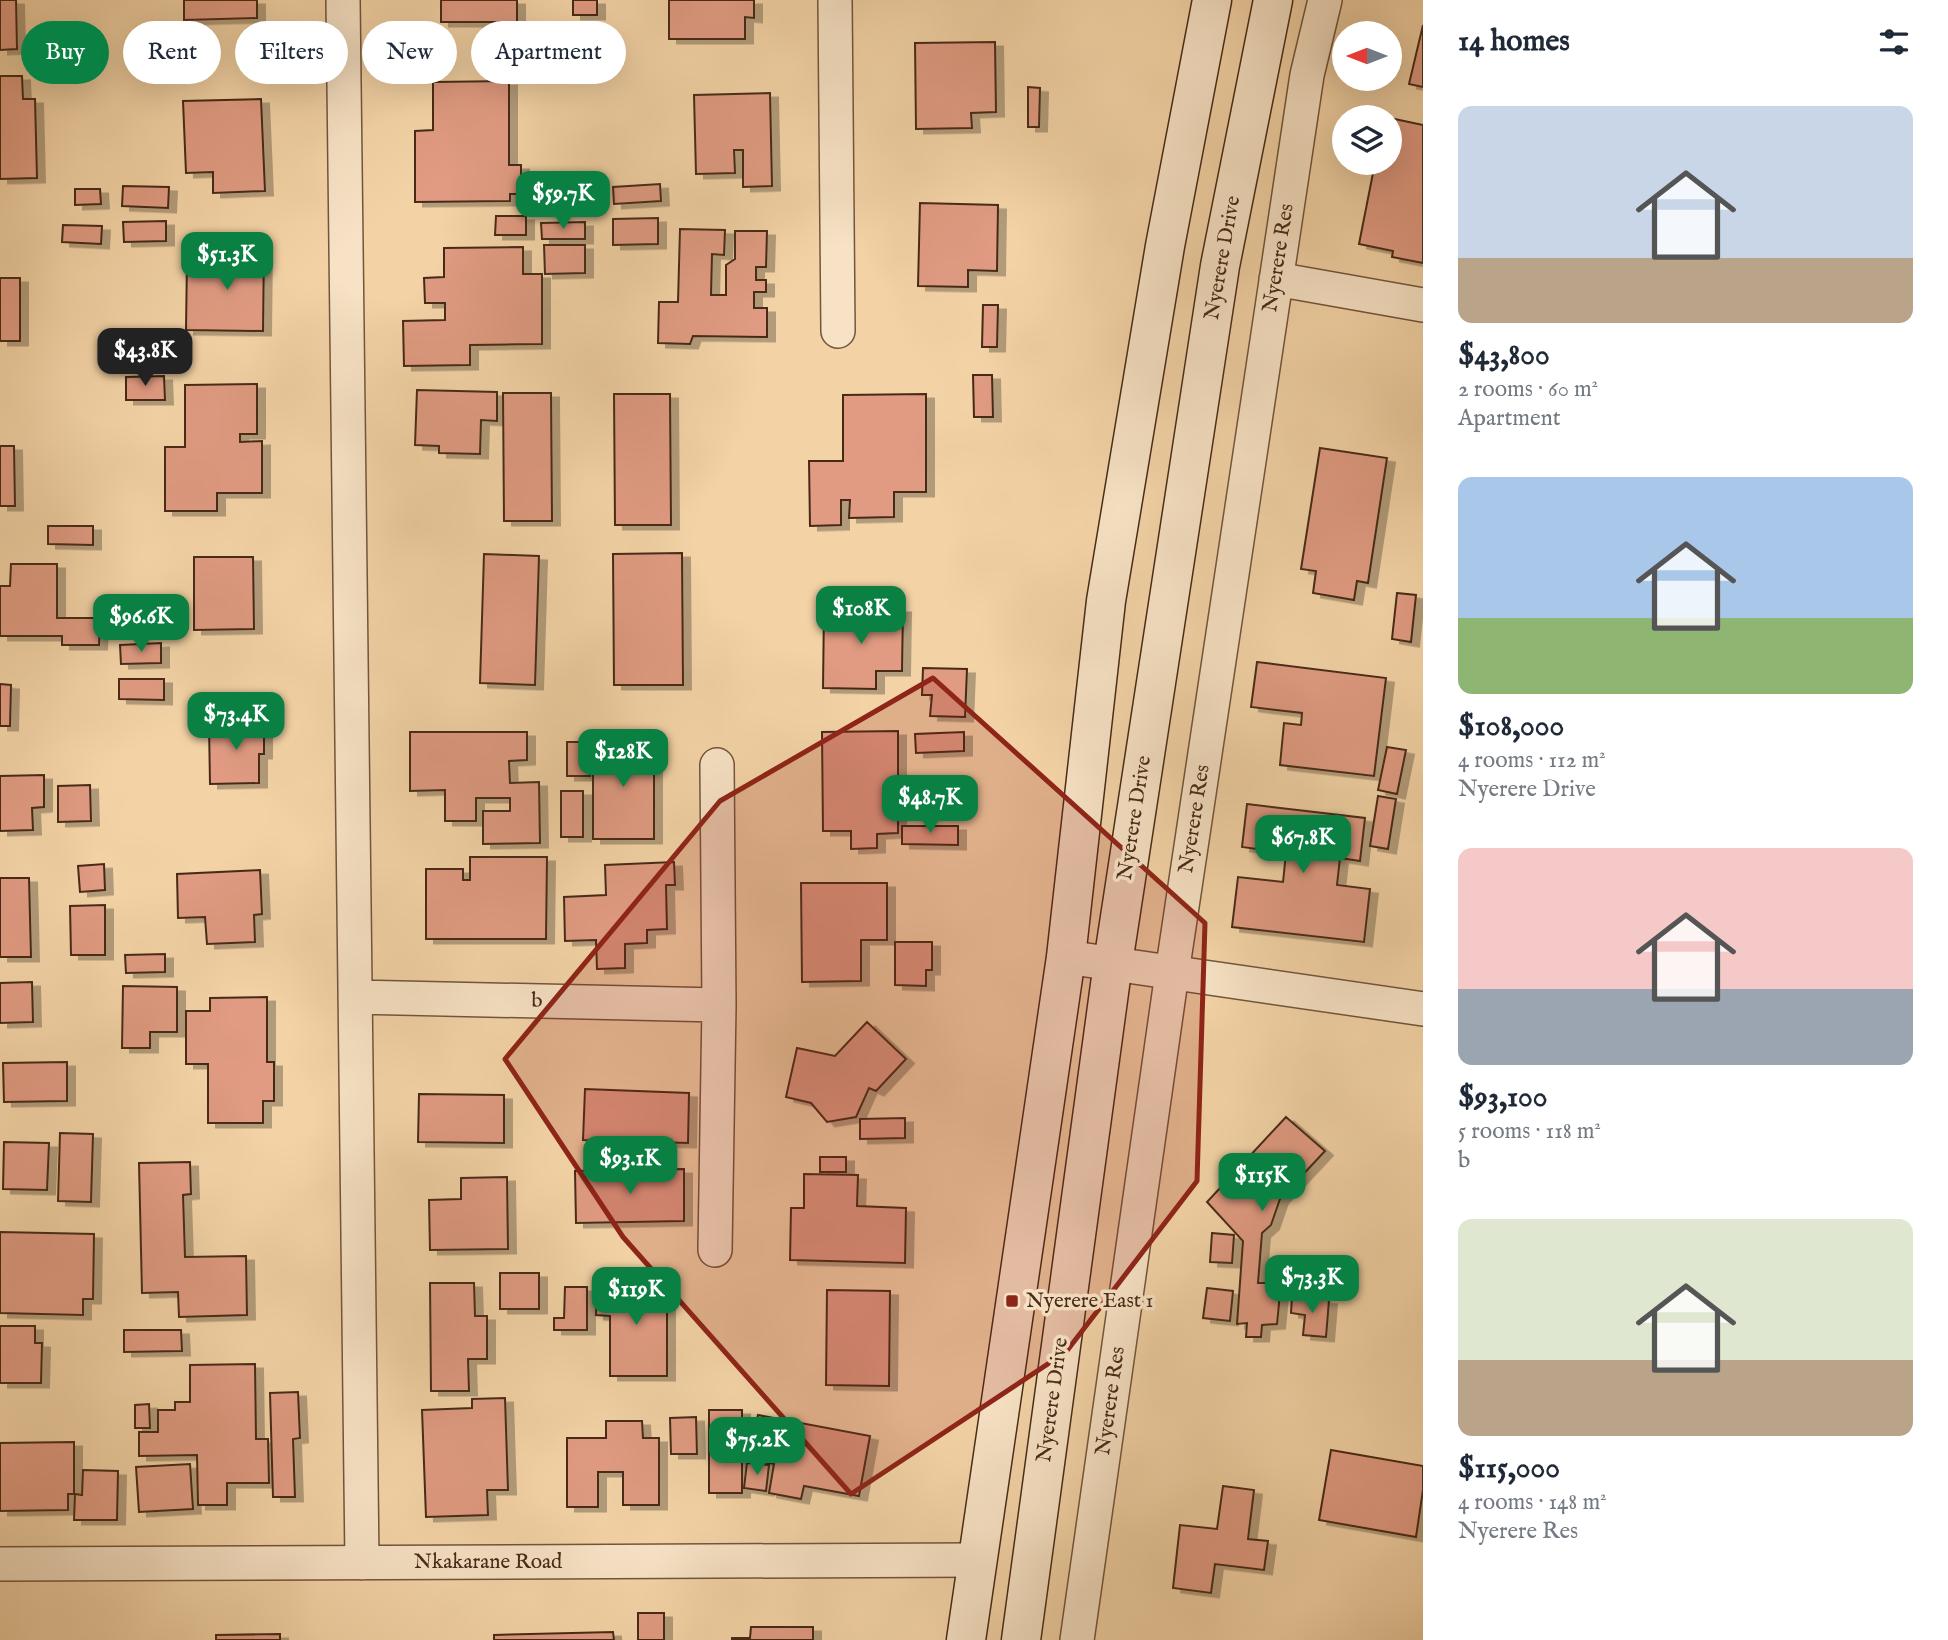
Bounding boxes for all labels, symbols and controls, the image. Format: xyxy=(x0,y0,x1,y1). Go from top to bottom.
chip: Buy xyxy=(21,21,109,84)
chip: Rent xyxy=(123,21,221,84)
chip: Filters xyxy=(235,21,348,84)
chip: New xyxy=(362,21,457,84)
chip: Apartment xyxy=(471,21,626,84)
north arrow xyxy=(1332,21,1402,91)
map controls xyxy=(1332,21,1402,175)
text: 14 homes xyxy=(1458,23,1570,61)
icon: filters xyxy=(1875,23,1913,61)
button: layers xyxy=(1332,105,1402,175)
icon: home xyxy=(1623,152,1749,278)
pin: $59.7K xyxy=(506,172,620,231)
text: $59.7K xyxy=(532,179,594,208)
street label: Nyerere Drive xyxy=(1199,193,1247,322)
street label: Nyerere Res xyxy=(1257,202,1301,314)
pin: $51.3K xyxy=(170,232,284,292)
text: $51.3K xyxy=(197,240,257,269)
pin: $43.8K xyxy=(88,328,202,388)
text: $43.8K xyxy=(113,336,177,365)
text: $43,800 xyxy=(1458,337,1550,375)
text: 2 rooms · 60 m² xyxy=(1458,375,1598,404)
text: Apartment xyxy=(1458,404,1561,433)
icon: home xyxy=(1623,523,1749,649)
pin: $108K xyxy=(812,586,910,646)
pin: $96.6K xyxy=(84,594,198,654)
text: $108K xyxy=(832,594,890,623)
text: $96.6K xyxy=(109,602,173,631)
pin: $73.4K xyxy=(179,692,293,752)
text: $73.4K xyxy=(203,700,269,729)
text: $108,000 xyxy=(1458,708,1564,746)
pin: $128K xyxy=(574,730,672,789)
text: $128K xyxy=(594,737,652,766)
text: 4 rooms · 112 m² xyxy=(1458,746,1606,775)
street label: Nyerere Drive xyxy=(1112,753,1158,882)
street label: Nyerere Res xyxy=(1173,763,1217,875)
text: Nyerere Drive xyxy=(1458,775,1596,804)
pin: $48.7K xyxy=(873,776,987,835)
text: $48.7K xyxy=(898,783,962,812)
pin: $67.8K xyxy=(1246,816,1360,875)
text: $67.8K xyxy=(1271,823,1335,852)
icon: home xyxy=(1623,894,1749,1020)
street label: b xyxy=(531,987,543,1015)
text: $93,100 xyxy=(1458,1079,1547,1117)
text: 5 rooms · 118 m² xyxy=(1458,1117,1601,1146)
pin: $93.1K xyxy=(573,1136,687,1196)
text: $93.1K xyxy=(599,1144,661,1173)
text: b xyxy=(1458,1146,1470,1175)
pin: $115K xyxy=(1213,1154,1311,1213)
text: $115K xyxy=(1235,1161,1289,1190)
pin: $73.3K xyxy=(1255,1256,1369,1315)
text: $73.3K xyxy=(1281,1263,1343,1292)
icon: home xyxy=(1623,1265,1749,1391)
pin: $119K xyxy=(587,1268,685,1327)
text: $119K xyxy=(608,1275,664,1304)
place label: Nyerere East 1 xyxy=(1026,1288,1153,1315)
marker: Nyerere East 1 xyxy=(1004,1293,1020,1309)
street label: Nyerere Drive xyxy=(1031,1336,1075,1464)
street label: Nyerere Res xyxy=(1090,1345,1132,1457)
pin: $75.2K xyxy=(700,1418,814,1477)
text: $75.2K xyxy=(725,1425,789,1454)
text: $115,000 xyxy=(1458,1450,1560,1488)
text: 4 rooms · 148 m² xyxy=(1458,1488,1607,1517)
text: Nyerere Res xyxy=(1458,1517,1578,1546)
street label: Nkakarane Road xyxy=(414,1549,563,1576)

